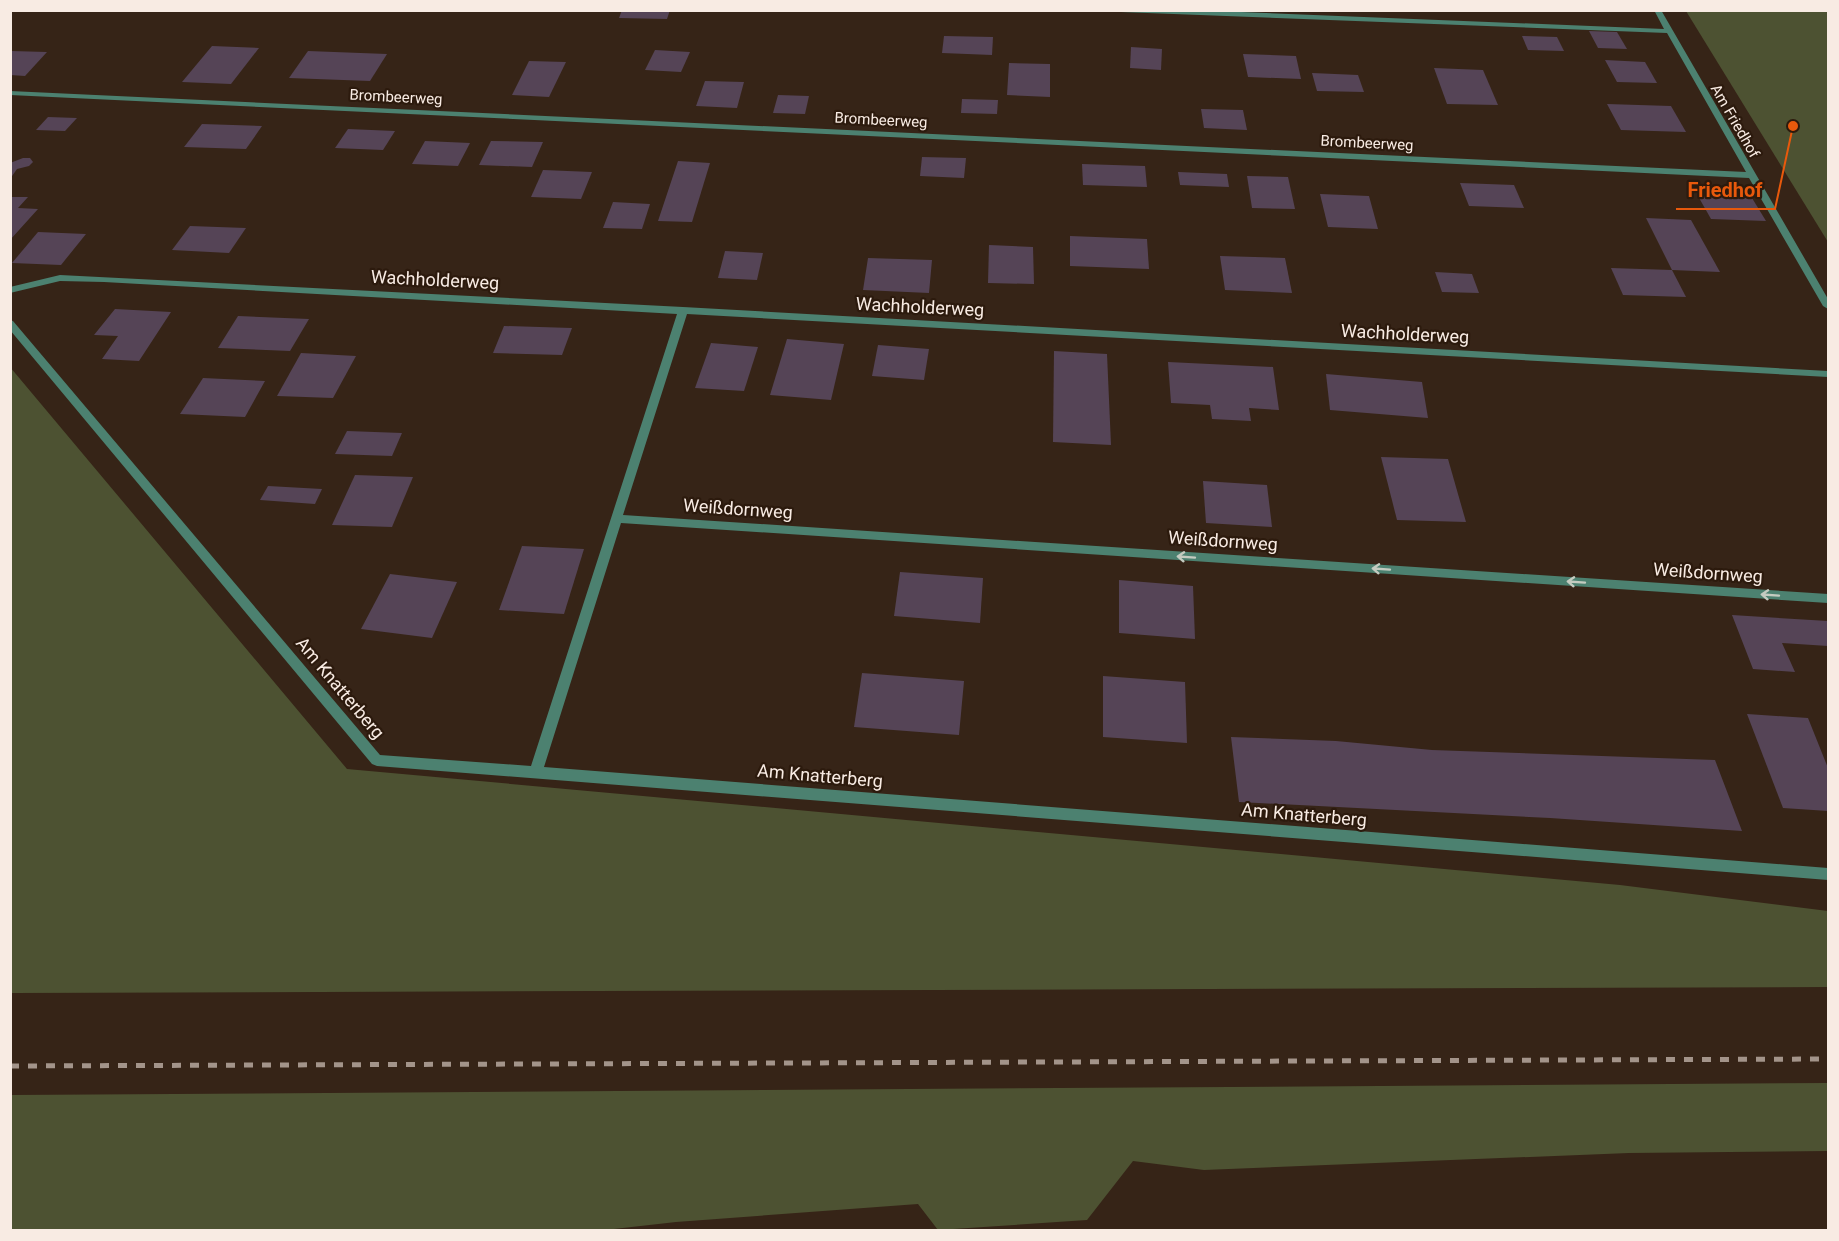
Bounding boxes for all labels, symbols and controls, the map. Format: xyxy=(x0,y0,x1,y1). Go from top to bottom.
street label: Am Friedhof xyxy=(1707,81,1764,162)
street label: Brombeerweg xyxy=(349,86,443,108)
street label: Brombeerweg xyxy=(834,109,928,131)
street label: Brombeerweg xyxy=(1320,132,1414,154)
callout: Friedhof xyxy=(1676,171,1775,209)
text: Friedhof xyxy=(1687,178,1763,202)
street label: Wachholderweg xyxy=(370,266,500,293)
street label: Wachholderweg xyxy=(855,293,985,320)
street label: Wachholderweg xyxy=(1340,320,1470,347)
street label: Weißdornweg xyxy=(682,494,794,523)
street label: Weißdornweg xyxy=(1167,526,1279,555)
one-way arrow xyxy=(1177,551,1197,562)
street label: Weißdornweg xyxy=(1652,558,1764,587)
one-way arrow xyxy=(1372,564,1391,575)
one-way arrow xyxy=(1566,577,1586,588)
one-way arrow xyxy=(1761,590,1781,601)
street label: Am Knatterberg xyxy=(292,633,389,743)
street label: Am Knatterberg xyxy=(756,760,884,791)
street label: Am Knatterberg xyxy=(1240,799,1368,830)

